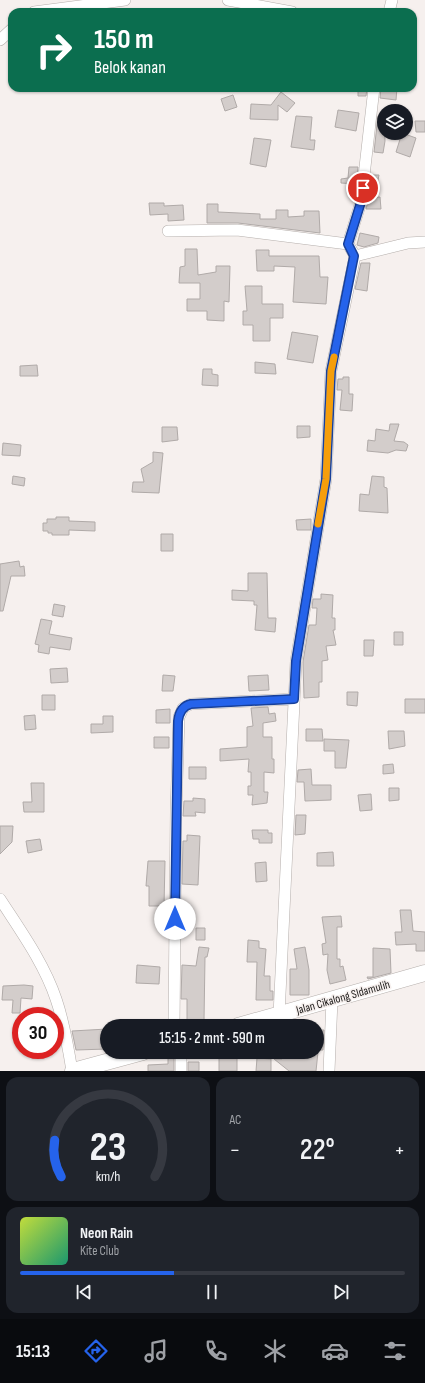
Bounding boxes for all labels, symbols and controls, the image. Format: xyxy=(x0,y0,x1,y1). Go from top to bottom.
text: 150 m xyxy=(94,23,154,56)
icon: right xyxy=(28,24,80,76)
text: Belok kanan xyxy=(94,57,166,78)
map controls xyxy=(377,104,413,140)
button: layers xyxy=(377,104,413,140)
pin xyxy=(346,171,380,205)
icon: arrive xyxy=(352,177,374,199)
position arrow xyxy=(154,898,196,940)
street label: Jalan Cikalong SIdamulih xyxy=(293,977,392,1018)
speed limit sign: 30 xyxy=(12,1007,64,1059)
text: 15:15 · 2 mnt · 590 m xyxy=(159,1029,265,1048)
text: AC xyxy=(230,1112,241,1128)
text: 23 xyxy=(89,1123,126,1172)
text: 22° xyxy=(300,1132,335,1168)
text: − xyxy=(230,1137,240,1164)
text: + xyxy=(394,1137,405,1164)
text: km/h xyxy=(95,1168,120,1185)
text: Neon Rain xyxy=(80,1224,133,1243)
text: Kite Club xyxy=(80,1243,119,1259)
icon: previous xyxy=(73,1281,95,1303)
icon: pause xyxy=(201,1281,223,1303)
icon: next xyxy=(330,1281,352,1303)
icon: directions xyxy=(82,1337,110,1365)
icon: music xyxy=(142,1337,170,1365)
icon: phone xyxy=(202,1337,230,1365)
icon: climate xyxy=(261,1337,289,1365)
icon: car xyxy=(321,1337,349,1365)
icon: filters xyxy=(381,1337,409,1365)
text: 15:13 xyxy=(16,1341,50,1362)

